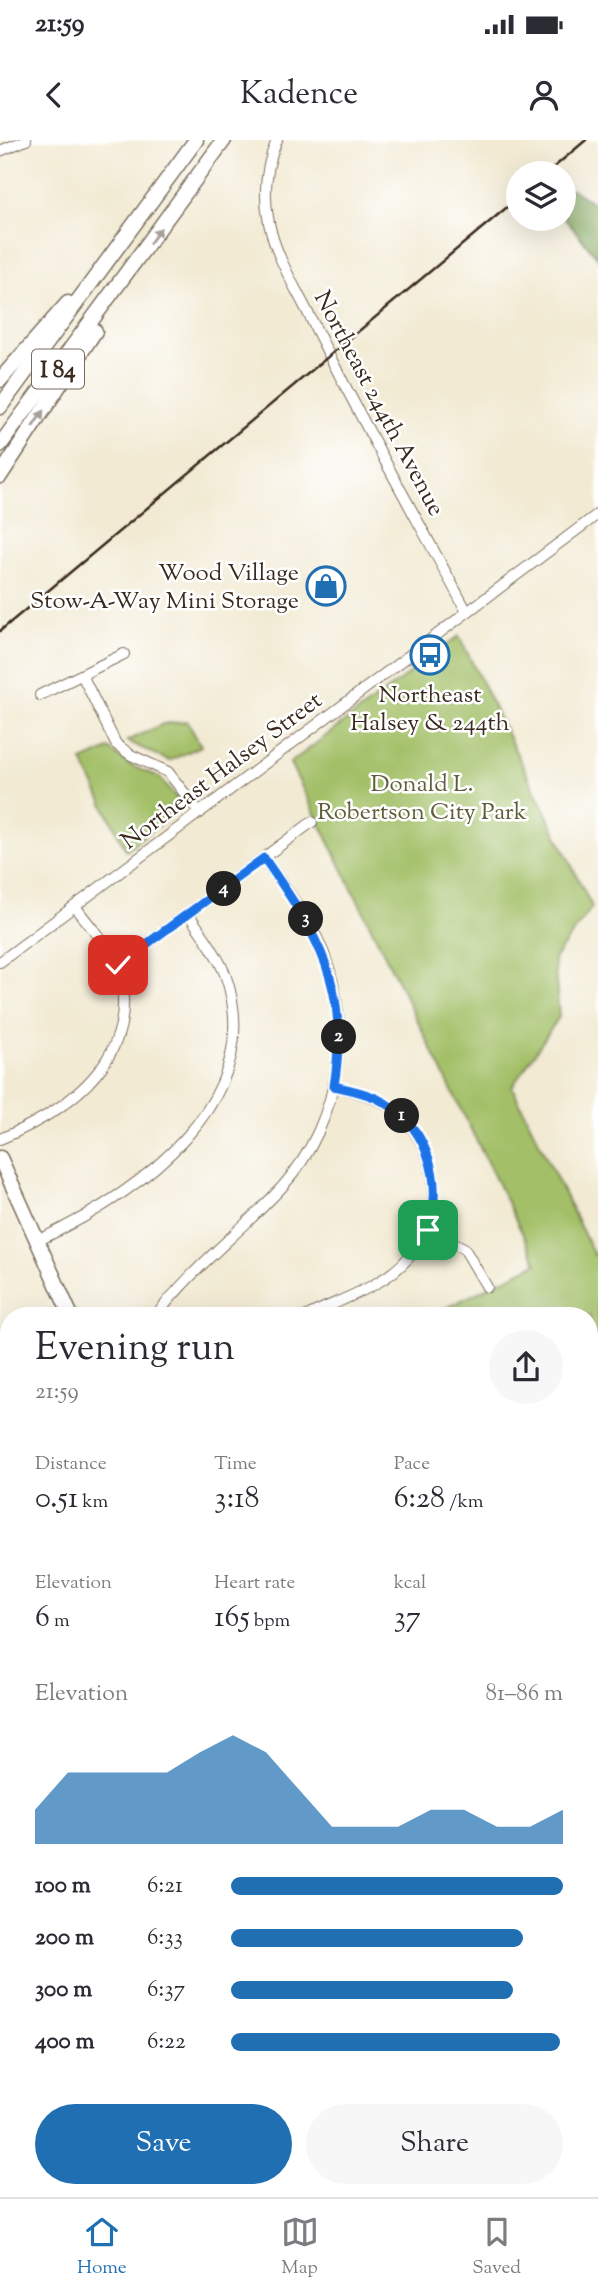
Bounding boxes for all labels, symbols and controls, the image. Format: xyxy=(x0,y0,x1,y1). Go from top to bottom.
text: 21:59 xyxy=(35,6,84,43)
text: Kadence xyxy=(240,72,358,118)
icon: back xyxy=(35,76,73,114)
icon: person xyxy=(525,76,563,114)
map controls xyxy=(506,161,576,231)
button: layers xyxy=(506,161,576,231)
one-way arrow xyxy=(147,227,161,245)
street label: Northeast 244th Avenue xyxy=(304,285,452,523)
road number: I 84 xyxy=(32,350,84,388)
one-way arrow xyxy=(31,410,45,428)
place label: Wood Village Stow-A-Way Mini Storage xyxy=(30,557,299,619)
shop icon: Wood Village Stow-A-Way Mini Storage xyxy=(305,565,347,607)
bus stop icon: Northeast Halsey & 244th xyxy=(409,634,451,676)
place label: Northeast Halsey & 244th xyxy=(350,679,510,741)
street label: Northeast Halsey Street xyxy=(115,685,330,859)
park label: Donald L. Robertson City Park xyxy=(317,768,527,830)
pin: 4 xyxy=(206,872,242,906)
text: 4 xyxy=(219,875,228,902)
pin: 3 xyxy=(288,902,324,936)
text: 3 xyxy=(302,905,309,932)
pin xyxy=(88,935,148,995)
icon: check xyxy=(99,946,137,984)
pin: 2 xyxy=(322,1020,356,1054)
text: 2 xyxy=(334,1023,343,1050)
pin: 1 xyxy=(384,1098,420,1133)
text: 1 xyxy=(398,1102,405,1129)
pin xyxy=(398,1200,458,1260)
icon: arrive xyxy=(409,1211,447,1249)
text: Evening run xyxy=(35,1323,235,1377)
button: share xyxy=(489,1330,563,1404)
text: 21:59 xyxy=(35,1376,79,1409)
text: Distance xyxy=(35,1451,107,1478)
text: Time xyxy=(214,1451,257,1478)
text: Pace xyxy=(394,1451,430,1478)
text: 0.51 xyxy=(35,1478,78,1521)
text: 3:18 xyxy=(214,1478,259,1521)
text: 6:28 xyxy=(394,1478,445,1521)
text: km xyxy=(78,1489,108,1516)
text: /km xyxy=(445,1489,484,1516)
text: Elevation xyxy=(35,1570,112,1597)
text: Heart rate xyxy=(214,1570,295,1597)
text: kcal xyxy=(394,1570,426,1597)
text: 6 xyxy=(35,1597,50,1640)
text: 165 xyxy=(214,1597,250,1640)
text: 37 xyxy=(394,1597,421,1640)
text: m xyxy=(50,1608,70,1635)
text: bpm xyxy=(250,1608,290,1635)
text: Elevation xyxy=(35,1678,128,1711)
text: 81–86 m xyxy=(486,1678,563,1711)
text: 100 m xyxy=(35,1870,91,1903)
text: 6:21 xyxy=(147,1870,183,1903)
text: 200 m xyxy=(35,1922,94,1955)
text: 6:33 xyxy=(147,1922,183,1955)
text: 300 m xyxy=(35,1974,92,2007)
text: 6:37 xyxy=(147,1974,185,2007)
text: 400 m xyxy=(35,2026,95,2059)
text: 6:22 xyxy=(147,2026,186,2059)
button: Save xyxy=(35,2104,292,2184)
button: Share xyxy=(306,2104,563,2184)
tab: Home xyxy=(77,2213,127,2282)
tab: Map xyxy=(281,2213,319,2282)
tab: Saved xyxy=(472,2213,521,2282)

